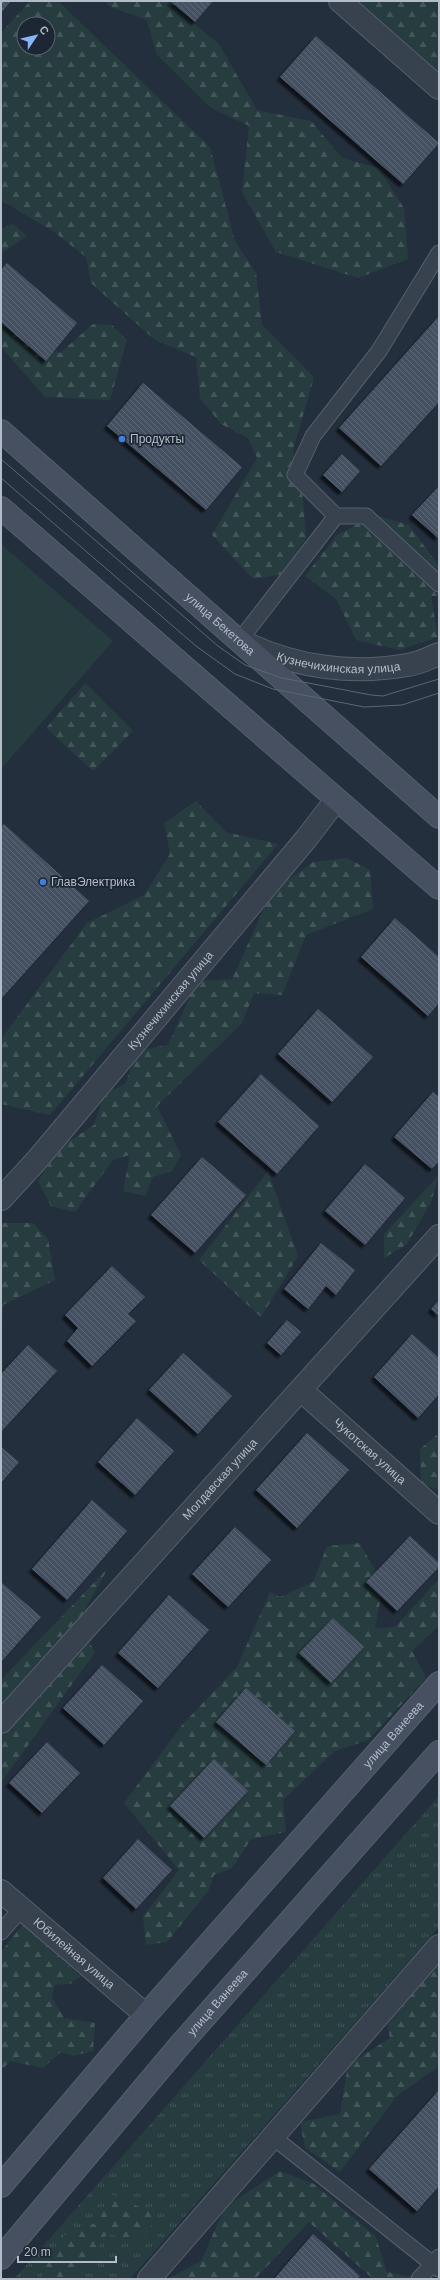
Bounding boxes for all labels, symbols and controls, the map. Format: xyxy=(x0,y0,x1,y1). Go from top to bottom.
north arrow xyxy=(16,16,56,56)
text: С xyxy=(37,24,51,37)
place label: Продукты xyxy=(130,432,184,446)
marker: Продукты xyxy=(117,434,127,444)
street label: улица Бекетова xyxy=(183,590,258,658)
street label: Кузнечихинская улица xyxy=(275,649,402,676)
place label: ГлавЭлектрика xyxy=(51,875,136,889)
marker: ГлавЭлектрика xyxy=(38,877,48,887)
street label: Кузнечихинская улица xyxy=(125,948,216,1053)
street label: Чукотская улица xyxy=(331,1415,409,1487)
street label: Молдавская улица xyxy=(180,1435,260,1523)
street label: улица Ванеева xyxy=(360,1698,427,1771)
street label: Юбилейная улица xyxy=(31,1915,118,1992)
street label: улица Ванеева xyxy=(185,1966,251,2039)
scale bar xyxy=(18,2238,116,2264)
text: 20 m xyxy=(24,2245,51,2259)

